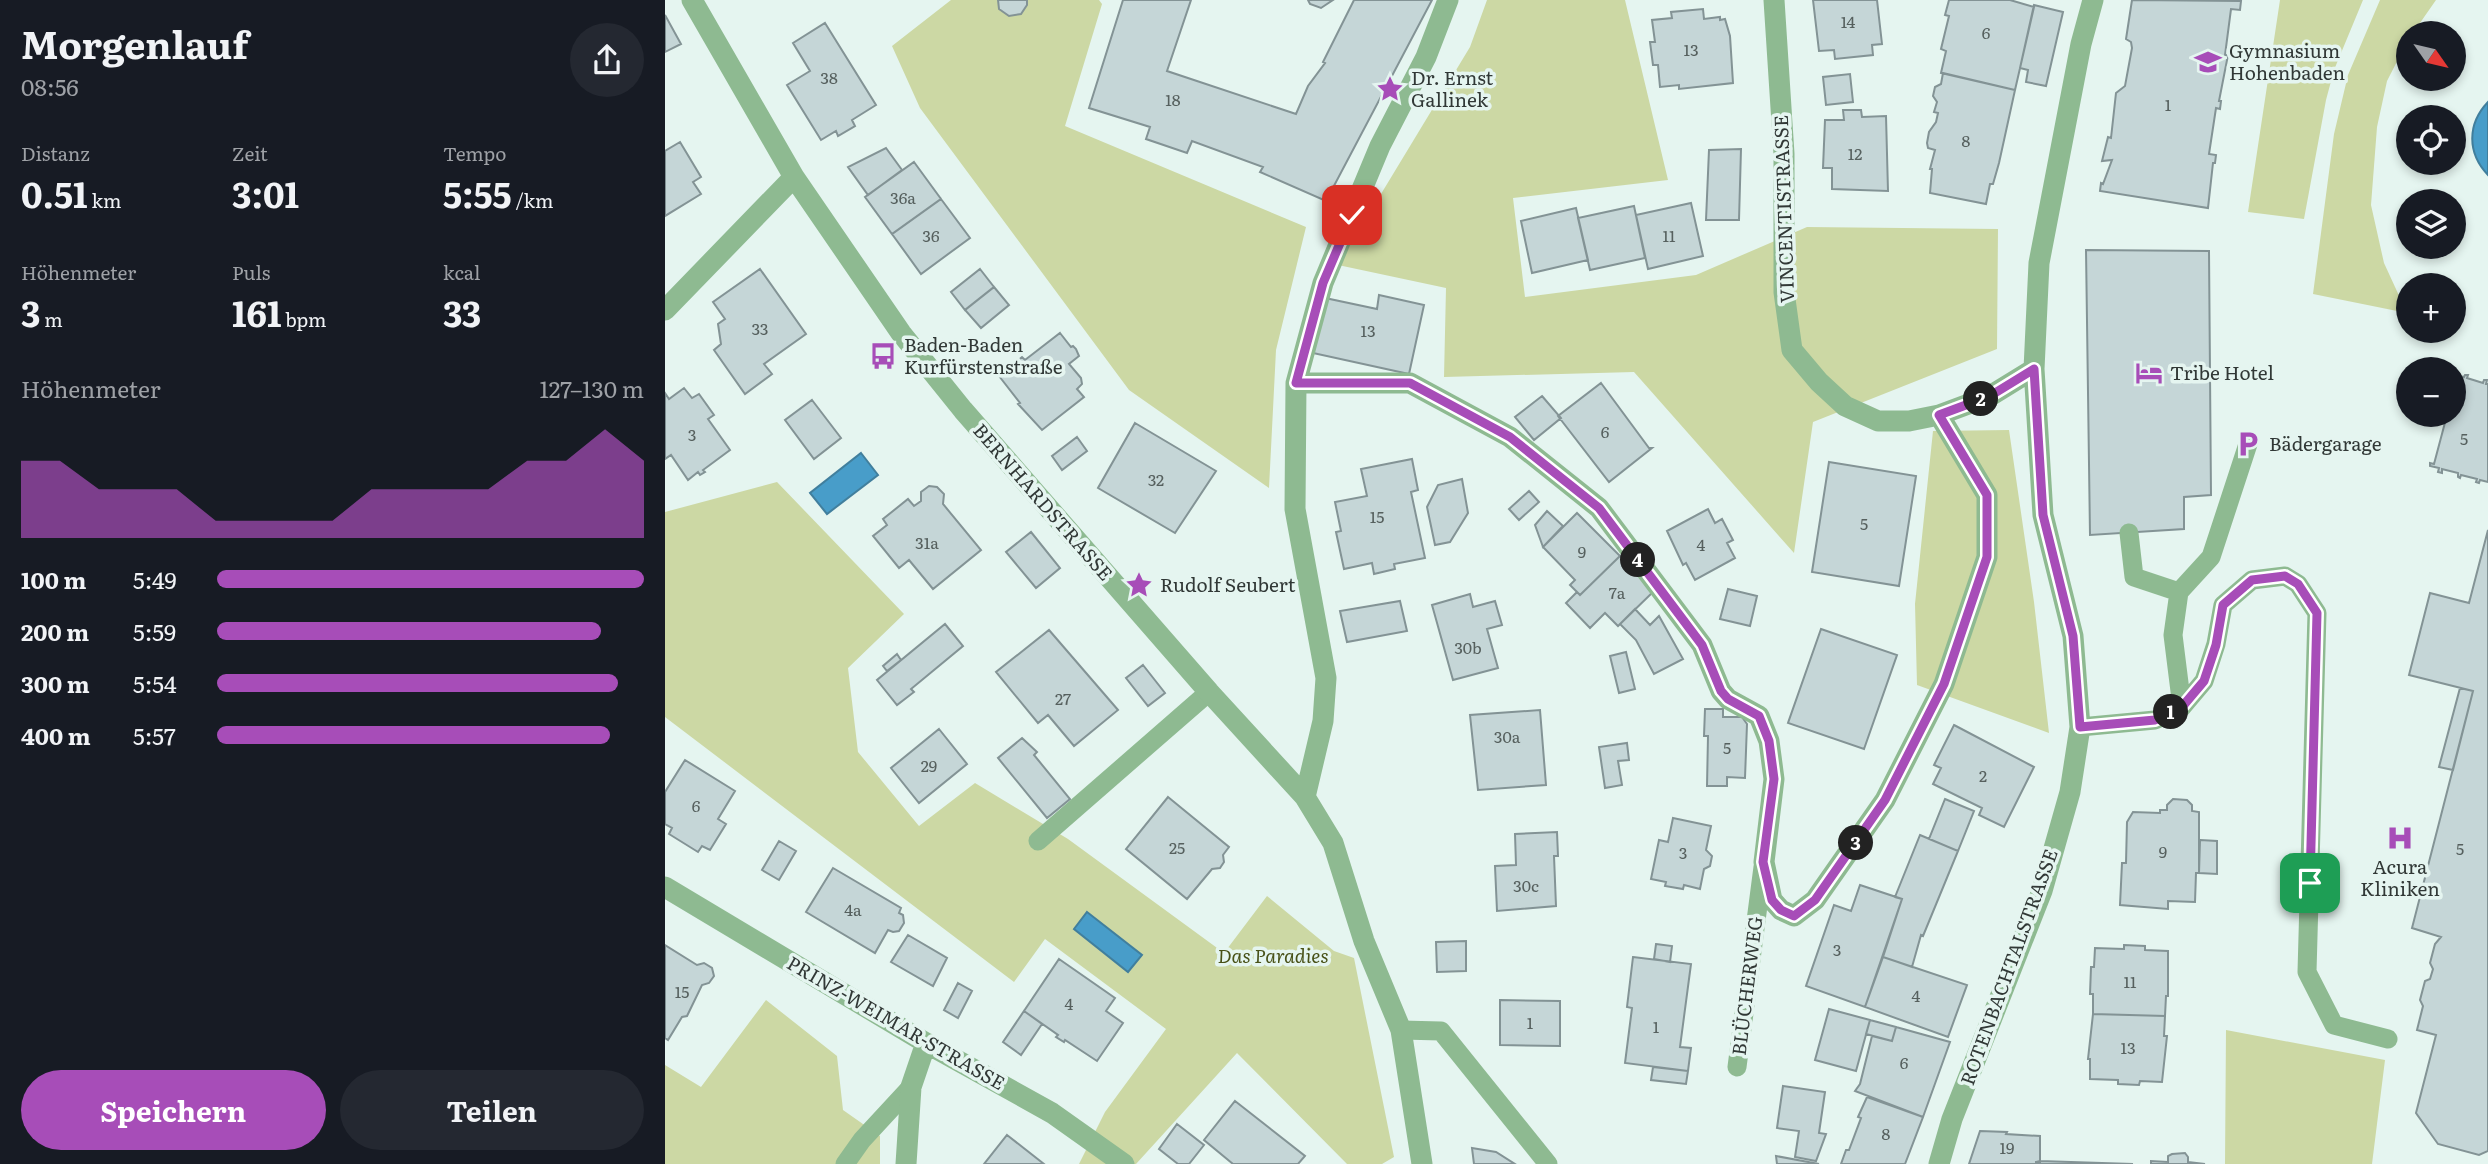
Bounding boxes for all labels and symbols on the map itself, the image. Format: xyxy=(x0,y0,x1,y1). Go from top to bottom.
house number: 14 xyxy=(1841,9,1856,33)
house number: 6 xyxy=(1982,20,1991,44)
north arrow xyxy=(2396,21,2466,91)
place label: Gymnasium Hohenbaden xyxy=(2229,36,2345,86)
house number: 13 xyxy=(1683,37,1699,61)
school or university icon: Gymnasium Hohenbaden xyxy=(2193,47,2223,77)
place label: Dr. Ernst Gallinek xyxy=(1411,63,1494,113)
house number: 38 xyxy=(820,65,838,89)
place icon: Dr. Ernst Gallinek xyxy=(1375,74,1405,104)
house number: 18 xyxy=(1165,87,1181,111)
house number: 1 xyxy=(2165,92,2172,116)
street label: VINCENTISTRASSE xyxy=(1766,115,1800,304)
house number: 8 xyxy=(1962,128,1971,152)
house number: 12 xyxy=(1848,141,1862,165)
house number: 36a xyxy=(890,185,916,209)
pin xyxy=(1322,185,1382,245)
house number: 36 xyxy=(922,223,940,247)
house number: 11 xyxy=(1662,223,1676,247)
house number: 33 xyxy=(752,316,768,340)
house number: 13 xyxy=(1360,318,1376,342)
place label: Baden-Baden Kurfürstenstraße xyxy=(904,330,1063,380)
bus stop icon: Baden-Baden Kurfürstenstraße xyxy=(868,341,898,371)
hotel icon: Tribe Hotel xyxy=(2134,358,2164,388)
place label: Tribe Hotel xyxy=(2170,358,2274,386)
pin: 2 xyxy=(1963,382,1999,416)
street label: BERNHARDSTRASSE xyxy=(968,417,1120,586)
house number: 6 xyxy=(1601,419,1610,443)
house number: 3 xyxy=(688,422,696,446)
house number: 5 xyxy=(2460,426,2468,450)
parking icon: Bädergarage xyxy=(2233,429,2263,459)
place label: Bädergarage xyxy=(2269,429,2382,457)
house number: 32 xyxy=(1148,467,1164,491)
house number: 15 xyxy=(1370,504,1384,528)
house number: 5 xyxy=(1860,511,1868,535)
house number: 31a xyxy=(915,530,939,554)
house number: 4 xyxy=(1697,532,1706,556)
house number: 9 xyxy=(1578,539,1586,563)
pin: 4 xyxy=(1621,542,1655,578)
place icon: Rudolf Seubert xyxy=(1124,570,1154,600)
place label: Rudolf Seubert xyxy=(1160,570,1296,598)
house number: 7a xyxy=(1609,580,1626,604)
house number: 30b xyxy=(1454,635,1482,659)
house number: 27 xyxy=(1055,686,1071,710)
pin: 1 xyxy=(2153,694,2189,730)
house number: 30a xyxy=(1494,724,1521,748)
house number: 5 xyxy=(1723,735,1731,759)
house number: 29 xyxy=(921,753,937,777)
house number: 2 xyxy=(1979,763,1987,787)
house number: 6 xyxy=(692,793,701,817)
hospital icon: Acura Kliniken xyxy=(2385,823,2415,853)
pin: 3 xyxy=(1839,826,1873,860)
house number: 25 xyxy=(1169,835,1185,859)
house number: 5 xyxy=(2456,836,2464,860)
house number: 9 xyxy=(2159,839,2167,863)
house number: 3 xyxy=(1679,840,1687,864)
street label: ROTENBACHTALSTRASSE xyxy=(1952,845,2064,1089)
place label: Acura Kliniken xyxy=(2360,852,2440,902)
pin xyxy=(2280,853,2340,913)
house number: 30c xyxy=(1513,873,1539,897)
house number: 4a xyxy=(844,897,862,921)
street label: BLÜCHERWEG xyxy=(1724,915,1768,1057)
house number: 3 xyxy=(1833,937,1841,961)
park label: Das Paradies xyxy=(1217,941,1329,969)
street label: PRINZ-WEIMAR-STRASSE xyxy=(782,948,1011,1096)
house number: 11 xyxy=(2123,969,2137,993)
house number: 15 xyxy=(675,979,689,1003)
house number: 4 xyxy=(1912,983,1921,1007)
house number: 4 xyxy=(1065,991,1074,1015)
house number: 1 xyxy=(1527,1010,1534,1034)
house number: 1 xyxy=(1653,1014,1660,1038)
house number: 13 xyxy=(2120,1035,2136,1059)
house number: 6 xyxy=(1900,1050,1909,1074)
house number: 8 xyxy=(1882,1121,1891,1145)
house number: 19 xyxy=(2000,1135,2014,1159)

